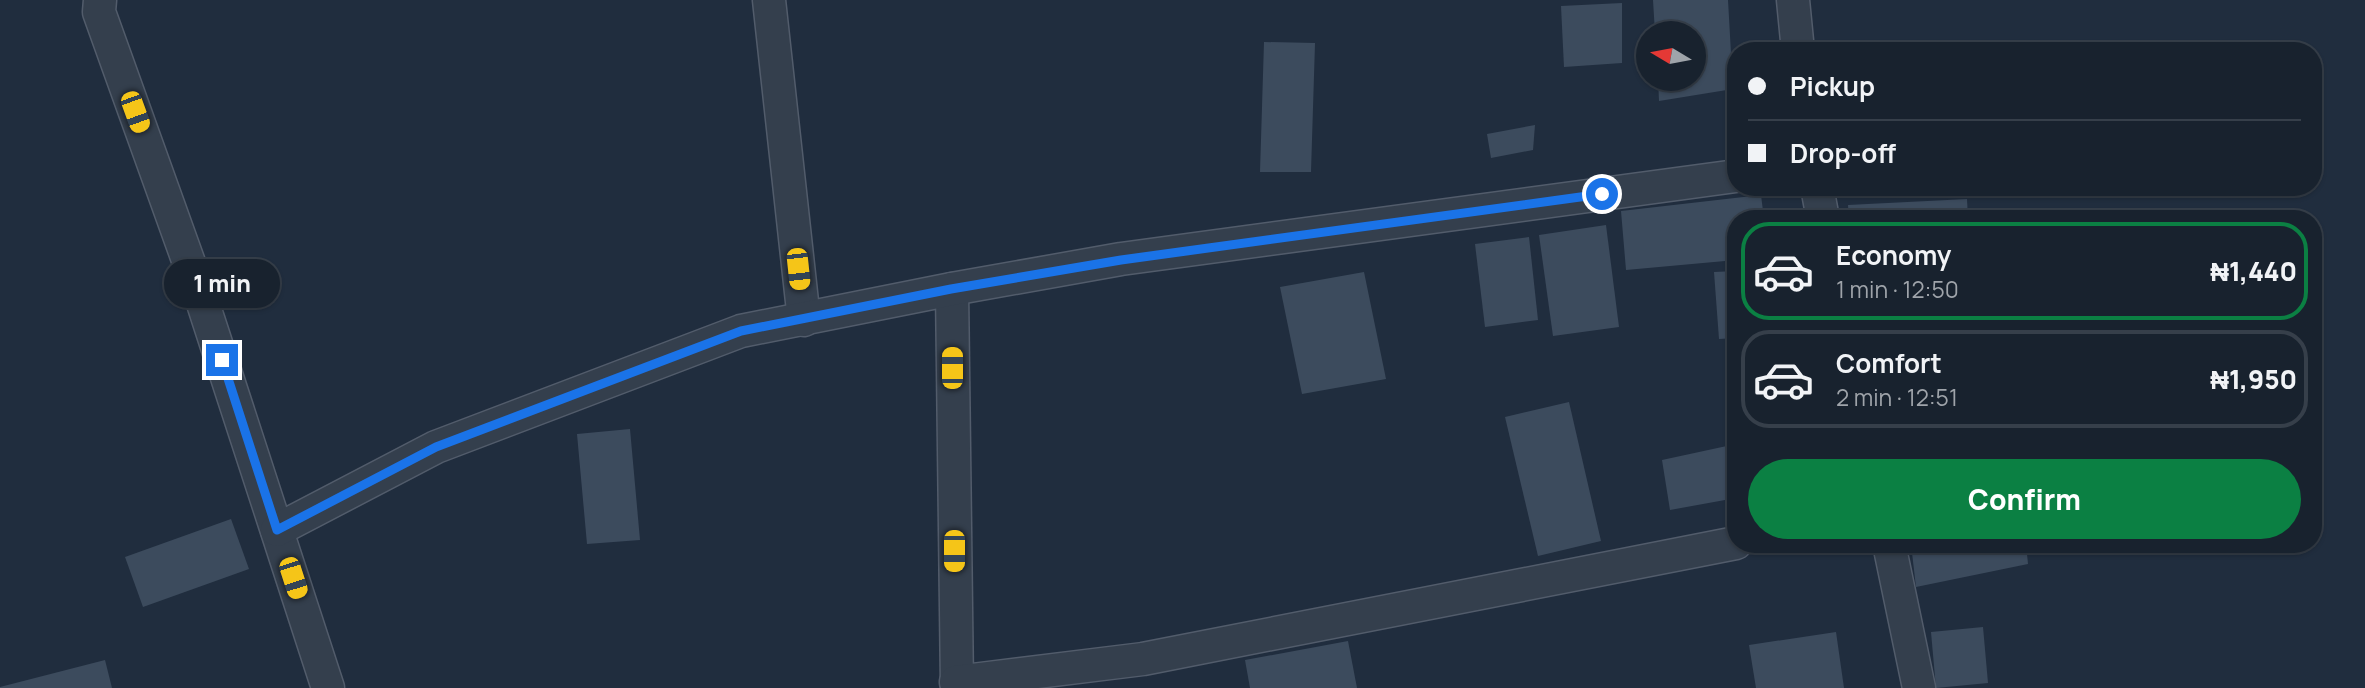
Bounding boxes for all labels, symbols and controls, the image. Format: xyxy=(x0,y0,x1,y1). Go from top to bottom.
north arrow xyxy=(1636,21,1706,91)
map controls xyxy=(1636,21,1706,91)
text: Pickup xyxy=(1790,68,1875,104)
car xyxy=(118,89,153,135)
text: Drop-off xyxy=(1790,135,1896,171)
route start xyxy=(1586,178,1618,210)
text: Economy xyxy=(1836,237,1951,273)
icon: car xyxy=(1752,240,1815,303)
car xyxy=(786,247,811,291)
text: ₦1,440 xyxy=(2210,253,2297,289)
callout: 1 min xyxy=(164,258,280,308)
text: 1 min xyxy=(193,267,251,299)
text: 1 min · 12:50 xyxy=(1836,273,1959,305)
route end xyxy=(206,344,238,376)
text: Comfort xyxy=(1836,345,1942,381)
car xyxy=(942,347,963,389)
icon: car xyxy=(1752,348,1815,411)
text: ₦1,950 xyxy=(2210,361,2297,397)
text: 2 min · 12:51 xyxy=(1836,381,1958,413)
button: Confirm xyxy=(1748,459,2301,539)
car xyxy=(944,530,965,572)
car xyxy=(277,555,310,601)

